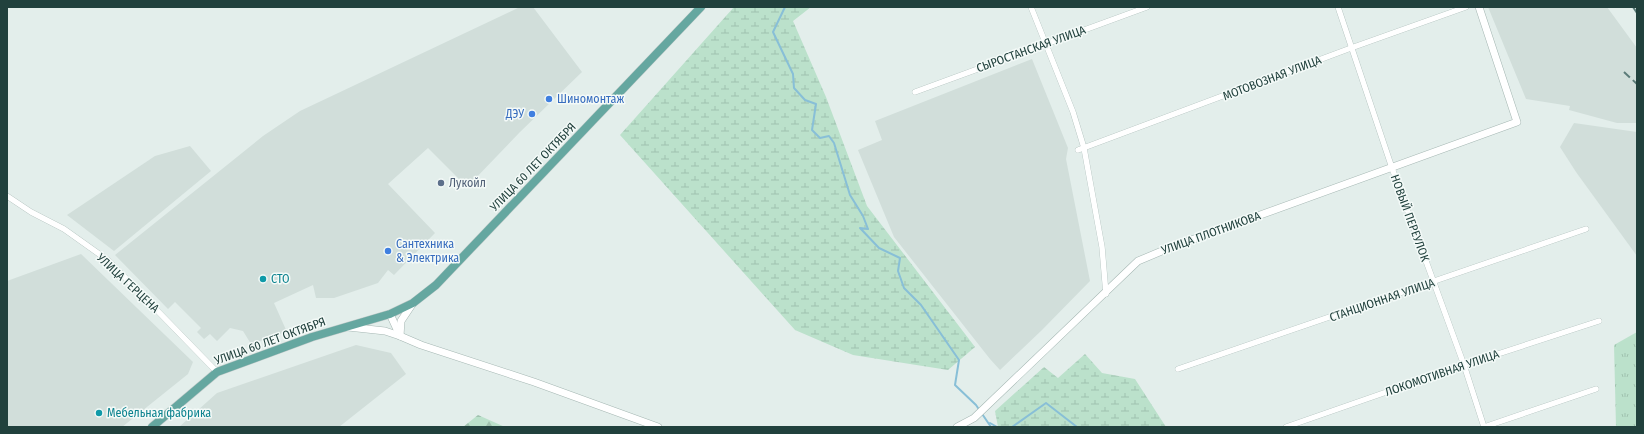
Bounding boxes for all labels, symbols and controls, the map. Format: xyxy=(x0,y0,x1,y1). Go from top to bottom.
street label: СЫРОСТАНСКАЯ УЛИЦА xyxy=(975,23,1088,75)
street label: МОТОВОЗНАЯ УЛИЦА xyxy=(1221,53,1324,103)
place label: Шиномонтаж xyxy=(557,92,624,106)
marker: Шиномонтаж xyxy=(544,94,554,104)
place label: ДЭУ xyxy=(505,107,524,121)
marker: ДЭУ xyxy=(527,109,537,119)
street label: УЛИЦА 60 ЛЕТ ОКТЯБРЯ xyxy=(486,120,579,215)
street label: НОВЫЙ ПЕРЕУЛОК xyxy=(1388,172,1433,264)
place label: Лукойл xyxy=(449,176,486,190)
marker: Лукойл xyxy=(436,178,446,188)
street label: УЛИЦА ПЛОТНИКОВА xyxy=(1159,208,1263,258)
place label: Сантехника & Электрика xyxy=(396,237,459,265)
marker: Сантехника & Электрика xyxy=(383,246,393,256)
street label: УЛИЦА ГЕРЦЕНА xyxy=(93,250,163,316)
place label: СТО xyxy=(271,272,290,286)
marker: СТО xyxy=(258,274,268,284)
street label: СТАНЦИОННАЯ УЛИЦА xyxy=(1328,275,1437,325)
street label: УЛИЦА 60 ЛЕТ ОКТЯБРЯ xyxy=(211,314,328,368)
street label: ЛОКОМОТИВНАЯ УЛИЦА xyxy=(1383,347,1501,399)
place label: Мебельная фабрика xyxy=(107,406,211,420)
marker: Мебельная фабрика xyxy=(94,408,104,418)

